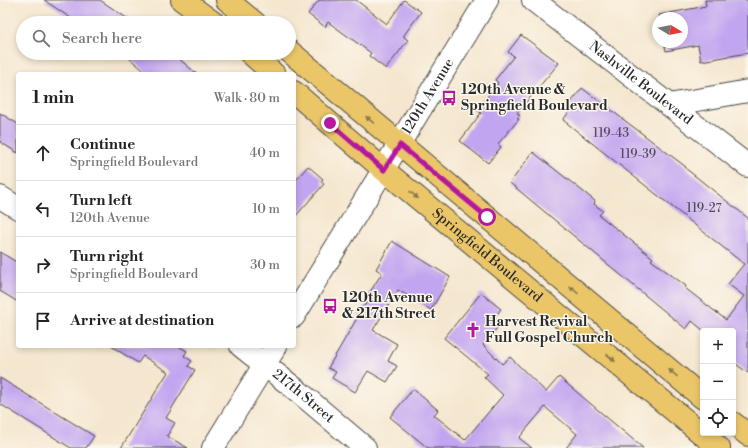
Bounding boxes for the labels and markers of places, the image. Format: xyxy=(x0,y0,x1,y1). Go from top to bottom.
place label: 120th Avenue & Springfield Boulevard xyxy=(461,81,608,115)
bus stop icon: 120th Avenue & Springfield Boulevard xyxy=(440,89,458,107)
place label: 120th Avenue & 217th Street xyxy=(342,289,436,323)
bus stop icon: 120th Avenue & 217th Street xyxy=(321,297,339,315)
place label: Harvest Revival Full Gospel Church xyxy=(485,313,613,347)
church icon: Harvest Revival Full Gospel Church xyxy=(464,321,482,339)

